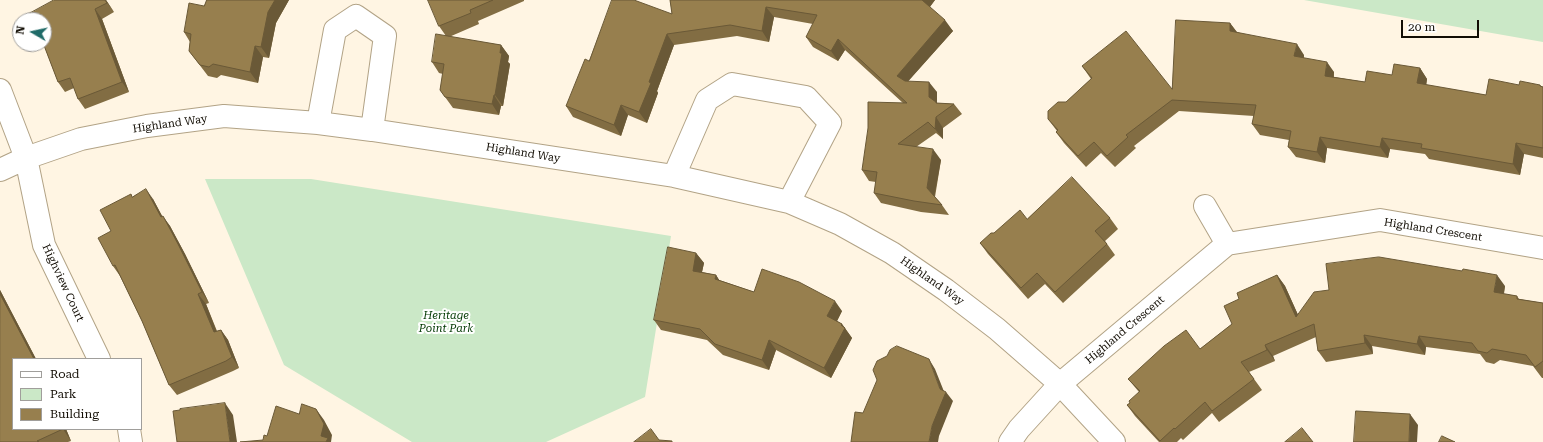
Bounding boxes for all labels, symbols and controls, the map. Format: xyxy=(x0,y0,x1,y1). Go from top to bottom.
north arrow xyxy=(12,12,52,52)
scale bar xyxy=(1403,12,1481,38)
text: 20 m xyxy=(1408,20,1435,34)
text: N xyxy=(14,25,28,35)
street label: Highland Way xyxy=(132,112,208,136)
street label: Highland Way xyxy=(485,141,561,165)
street label: Highland Crescent xyxy=(1383,216,1483,244)
street label: Highview Court xyxy=(39,242,87,324)
street label: Highland Way xyxy=(897,254,967,308)
street label: Highland Crescent xyxy=(1083,293,1167,367)
park label: Heritage Point Park xyxy=(419,309,473,335)
legend xyxy=(12,358,142,430)
text: Road xyxy=(50,367,79,381)
text: Park xyxy=(50,387,76,401)
text: Building xyxy=(50,407,99,421)

